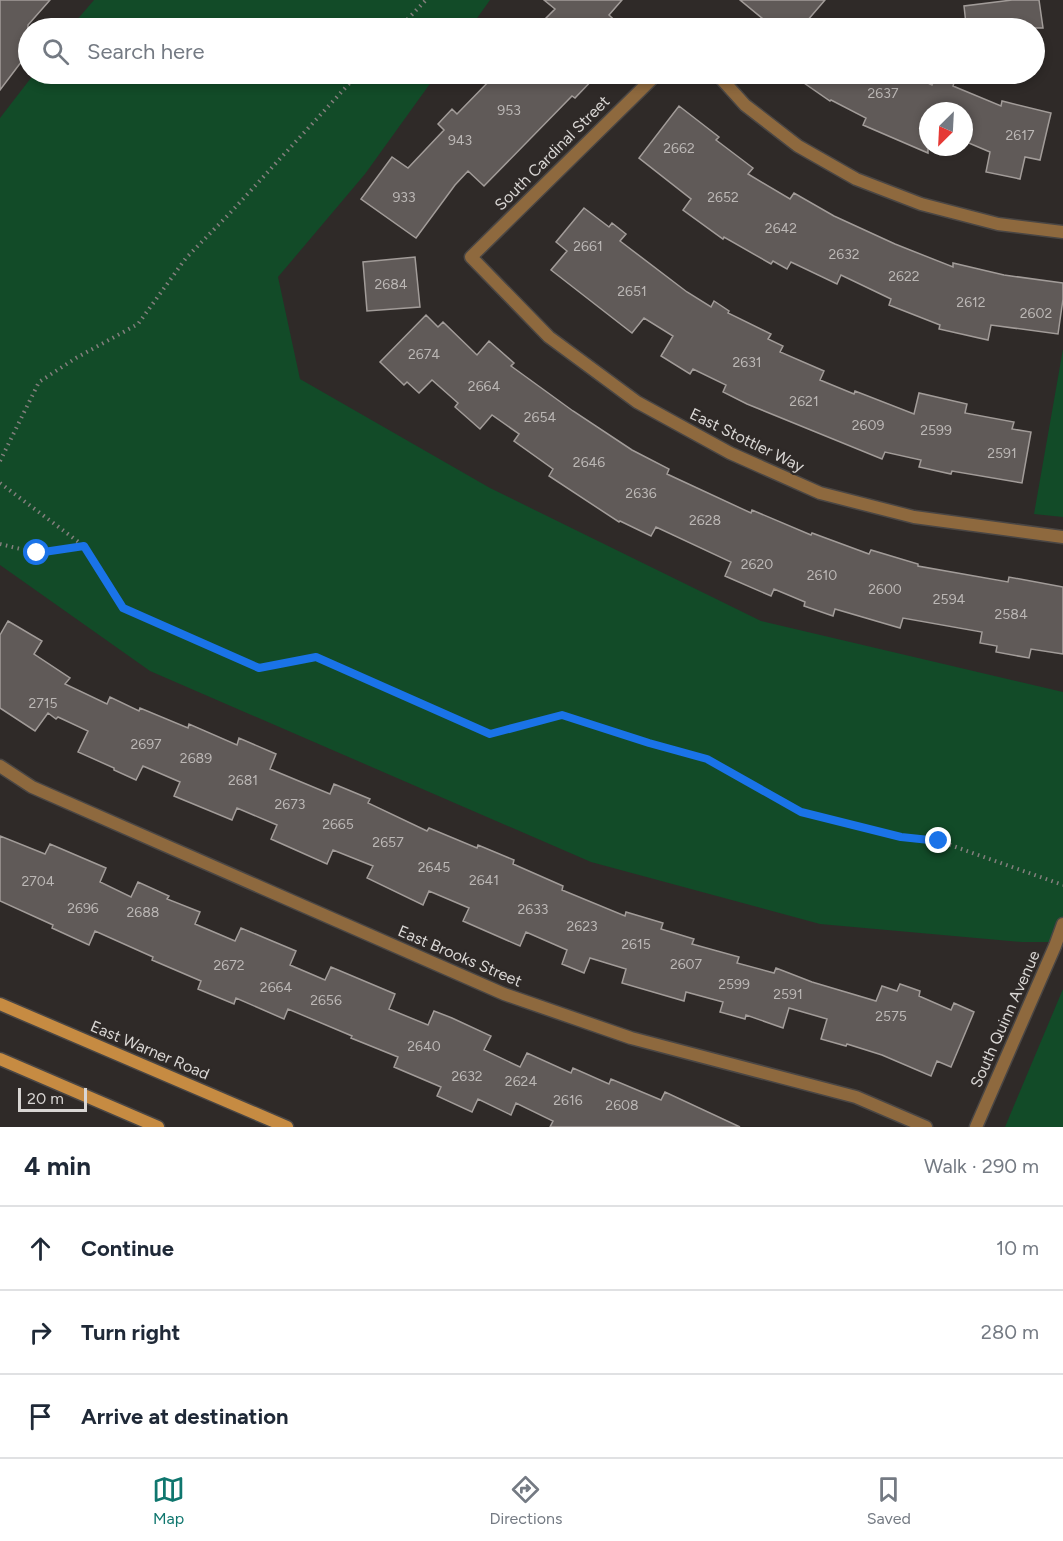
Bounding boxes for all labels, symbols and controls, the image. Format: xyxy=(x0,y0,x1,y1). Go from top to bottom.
search box xyxy=(18,18,1045,84)
icon: search xyxy=(39,35,72,68)
text: Search here xyxy=(87,38,205,65)
house number: 2637 xyxy=(868,85,899,102)
street label: South Cardinal Street xyxy=(491,92,613,214)
house number: 953 xyxy=(497,102,521,119)
north arrow xyxy=(919,102,973,156)
house number: 2617 xyxy=(1005,127,1035,144)
house number: 943 xyxy=(448,132,472,149)
house number: 2662 xyxy=(663,140,695,157)
house number: 933 xyxy=(392,189,416,206)
house number: 2652 xyxy=(707,189,739,206)
house number: 2642 xyxy=(765,220,797,237)
house number: 2661 xyxy=(573,238,603,255)
house number: 2632 xyxy=(828,246,860,263)
house number: 2622 xyxy=(888,268,920,285)
house number: 2684 xyxy=(374,276,408,293)
house number: 2651 xyxy=(617,283,647,300)
house number: 2612 xyxy=(956,294,986,311)
house number: 2602 xyxy=(1020,305,1052,322)
house number: 2674 xyxy=(408,346,440,363)
house number: 2631 xyxy=(732,354,762,371)
house number: 2664 xyxy=(468,378,500,395)
house number: 2621 xyxy=(789,393,819,410)
street label: East Stottler Way xyxy=(687,404,808,476)
house number: 2654 xyxy=(524,409,557,426)
house number: 2609 xyxy=(852,417,884,434)
house number: 2599 xyxy=(920,422,952,439)
house number: 2591 xyxy=(987,445,1017,462)
house number: 2646 xyxy=(573,454,605,471)
house number: 2636 xyxy=(625,485,657,502)
house number: 2628 xyxy=(689,512,721,529)
route start xyxy=(23,539,49,565)
house number: 2620 xyxy=(741,556,773,573)
house number: 2610 xyxy=(807,567,837,584)
house number: 2600 xyxy=(868,581,902,598)
house number: 2594 xyxy=(933,591,966,608)
house number: 2584 xyxy=(994,606,1028,623)
house number: 2715 xyxy=(28,695,58,712)
house number: 2697 xyxy=(130,736,162,753)
house number: 2689 xyxy=(180,750,212,767)
house number: 2681 xyxy=(228,772,258,789)
house number: 2673 xyxy=(275,796,305,813)
house number: 2665 xyxy=(322,816,354,833)
route end xyxy=(925,827,951,853)
house number: 2657 xyxy=(372,834,404,851)
house number: 2645 xyxy=(418,859,450,876)
house number: 2641 xyxy=(469,872,499,889)
house number: 2704 xyxy=(21,873,55,890)
house number: 2696 xyxy=(67,900,99,917)
house number: 2633 xyxy=(518,901,548,918)
house number: 2688 xyxy=(127,904,159,921)
house number: 2623 xyxy=(566,918,598,935)
street label: East Brooks Street xyxy=(395,921,525,991)
house number: 2615 xyxy=(621,936,651,953)
street label: South Quinn Avenue xyxy=(966,947,1044,1090)
house number: 2607 xyxy=(670,956,703,973)
house number: 2672 xyxy=(213,957,245,974)
house number: 2599 xyxy=(718,976,750,993)
house number: 2664 xyxy=(260,979,292,996)
house number: 2591 xyxy=(773,986,803,1003)
house number: 2656 xyxy=(310,992,342,1009)
house number: 2575 xyxy=(875,1008,907,1025)
street label: East Warner Road xyxy=(88,1016,212,1084)
house number: 2640 xyxy=(407,1038,441,1055)
house number: 2632 xyxy=(451,1068,483,1085)
house number: 2624 xyxy=(505,1073,537,1090)
scale bar xyxy=(18,1085,87,1112)
text: 20 m xyxy=(27,1089,64,1108)
house number: 2616 xyxy=(553,1092,583,1109)
house number: 2608 xyxy=(605,1097,639,1114)
text: 4 min xyxy=(24,1150,91,1182)
text: Walk · 290 m xyxy=(924,1154,1039,1178)
icon: ahead xyxy=(24,1232,57,1265)
text: Continue xyxy=(81,1235,174,1262)
text: 10 m xyxy=(996,1236,1039,1260)
icon: right xyxy=(24,1316,57,1349)
text: Turn right xyxy=(81,1319,180,1346)
text: 280 m xyxy=(981,1320,1039,1344)
icon: arrive xyxy=(24,1400,57,1433)
text: Arrive at destination xyxy=(81,1403,289,1430)
tab: Map xyxy=(152,1473,185,1528)
tab: Directions xyxy=(489,1473,562,1528)
tab: Saved xyxy=(867,1473,911,1528)

